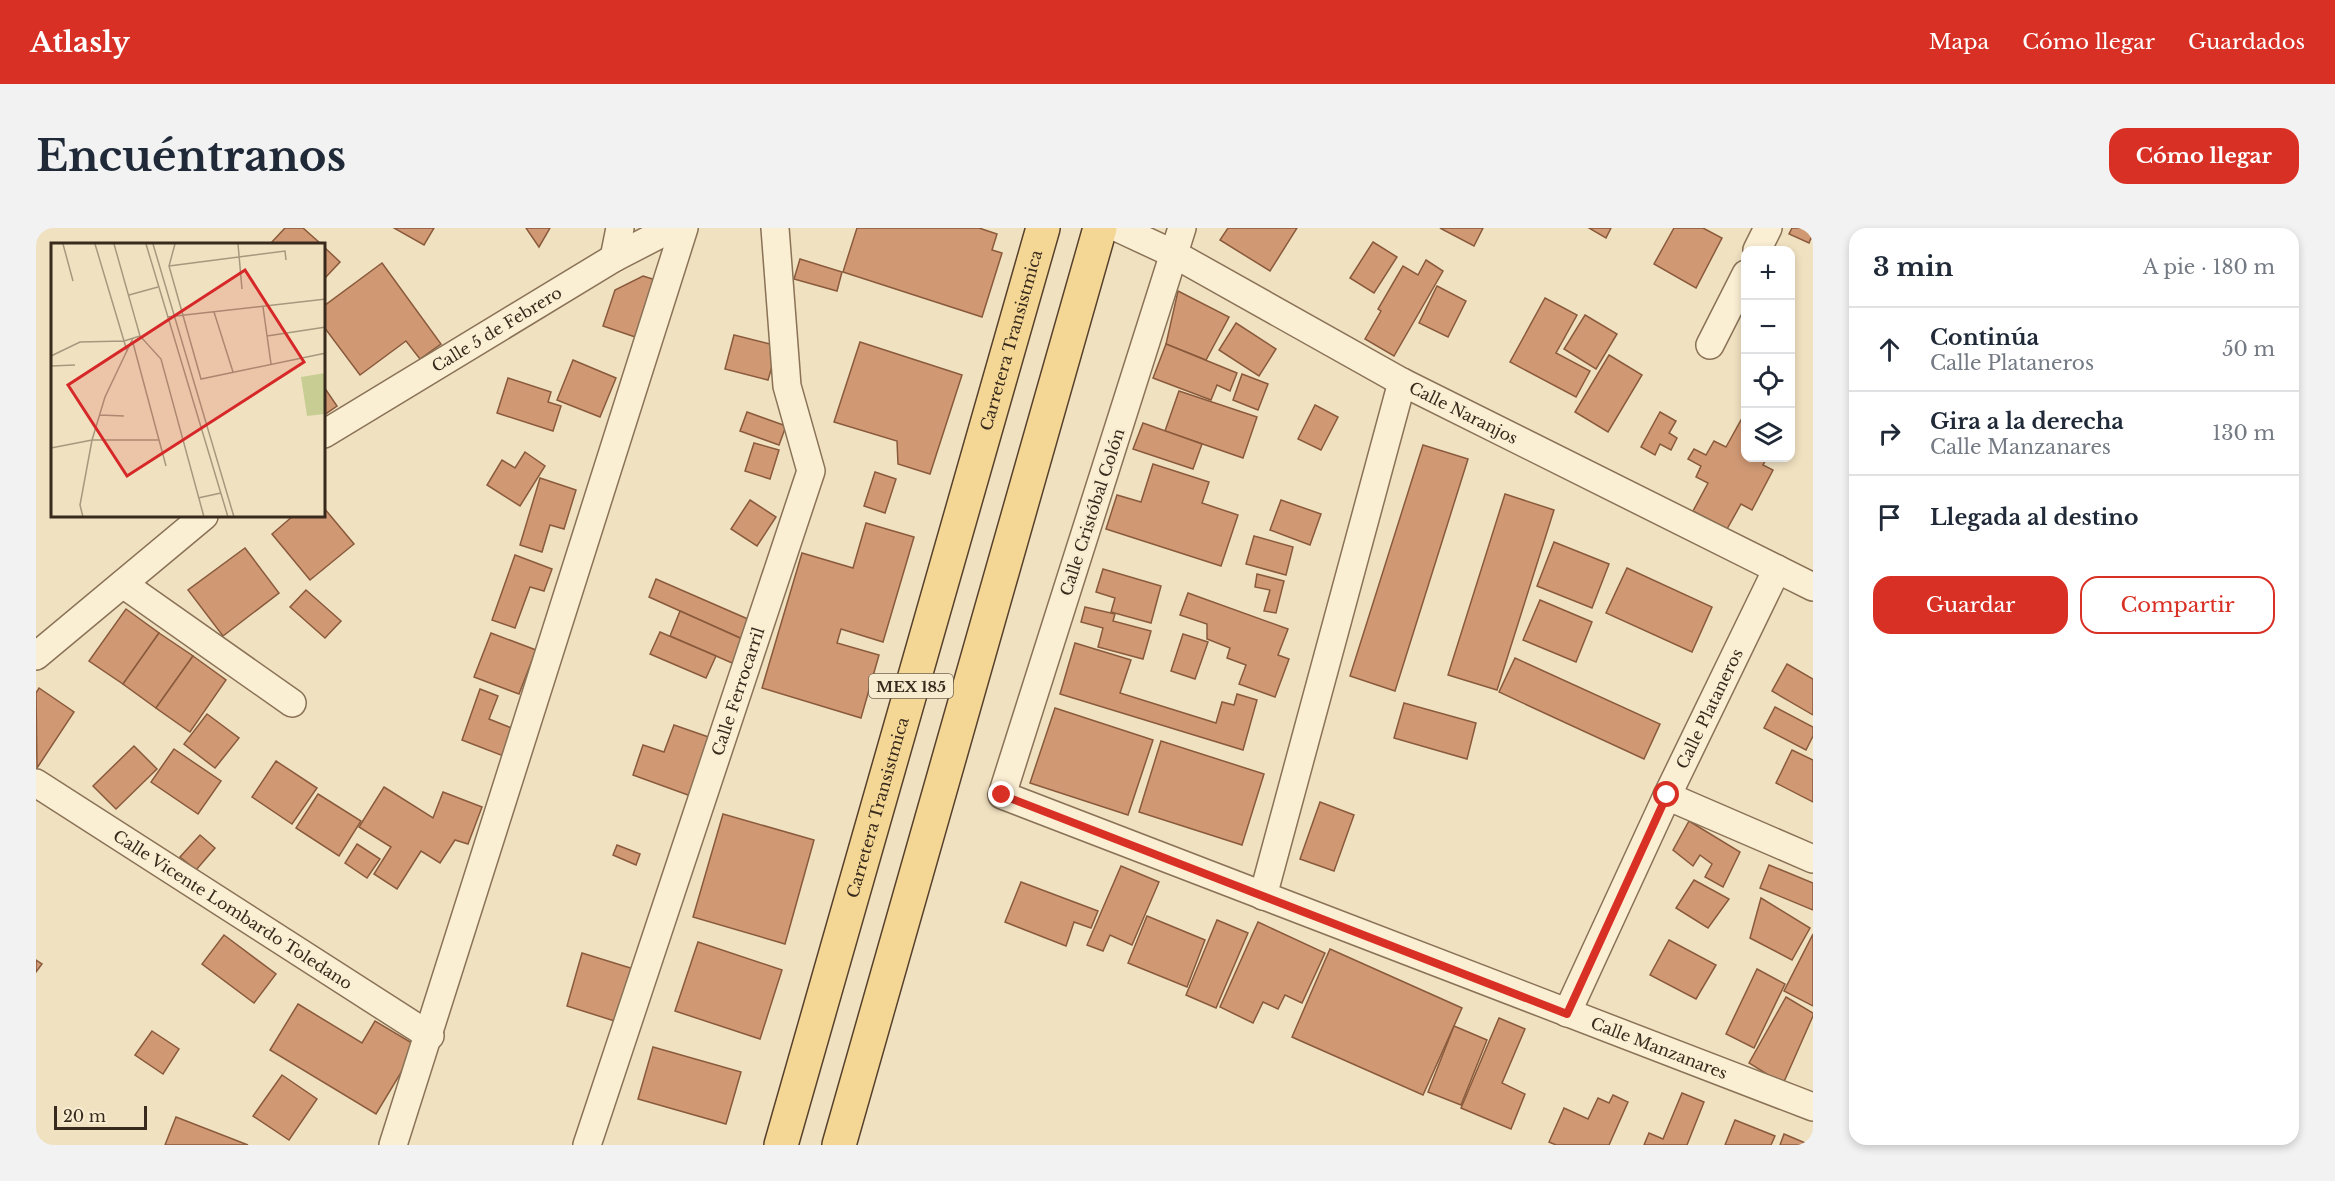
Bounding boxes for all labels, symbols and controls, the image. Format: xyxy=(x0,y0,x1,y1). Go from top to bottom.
text: Atlasly xyxy=(30,25,130,60)
text: Mapa xyxy=(1929,29,1989,55)
text: Cómo llegar xyxy=(2022,29,2155,55)
text: Guardados xyxy=(2188,29,2305,55)
button: Cómo llegar xyxy=(2109,128,2299,184)
text: Encuéntranos xyxy=(36,130,346,182)
inset map xyxy=(51,243,326,518)
map controls xyxy=(1741,246,1795,462)
button: + xyxy=(1741,246,1795,300)
street label: Carretera Transistmica xyxy=(976,247,1046,433)
text: 3 min xyxy=(1873,251,1954,283)
text: A pie · 180 m xyxy=(2143,255,2275,279)
street label: Calle 5 de Febrero xyxy=(428,282,565,376)
button: − xyxy=(1741,300,1795,354)
text: Continúa xyxy=(1930,324,2039,351)
icon: ahead xyxy=(1873,333,1906,366)
text: 50 m xyxy=(2222,337,2275,361)
text: Calle Plataneros xyxy=(1930,351,2094,375)
button: locate xyxy=(1741,354,1795,408)
street label: Calle Naranjos xyxy=(1406,377,1521,448)
button: layers xyxy=(1741,408,1795,462)
text: Gira a la derecha xyxy=(1930,408,2124,435)
icon: right xyxy=(1873,417,1906,450)
text: 130 m xyxy=(2212,421,2275,445)
street label: Calle Cristóbal Colón xyxy=(1056,426,1128,598)
text: Calle Manzanares xyxy=(1930,435,2111,459)
icon: arrive xyxy=(1873,501,1906,534)
text: Llegada al destino xyxy=(1930,504,2139,531)
button: Guardar xyxy=(1873,576,2068,634)
button: Compartir xyxy=(2080,576,2275,634)
street label: Calle Ferrocarril xyxy=(707,625,768,758)
street label: Calle Plataneros xyxy=(1672,645,1747,772)
road number: MEX 185 xyxy=(869,674,953,698)
street label: Carretera Transistmica xyxy=(842,715,913,900)
route end xyxy=(988,781,1014,807)
route start xyxy=(1653,781,1679,807)
street label: Calle Vicente Lombardo Toledano xyxy=(110,825,356,994)
street label: Calle Manzanares xyxy=(1588,1012,1730,1083)
scale bar xyxy=(54,1103,147,1130)
text: 20 m xyxy=(63,1106,106,1126)

